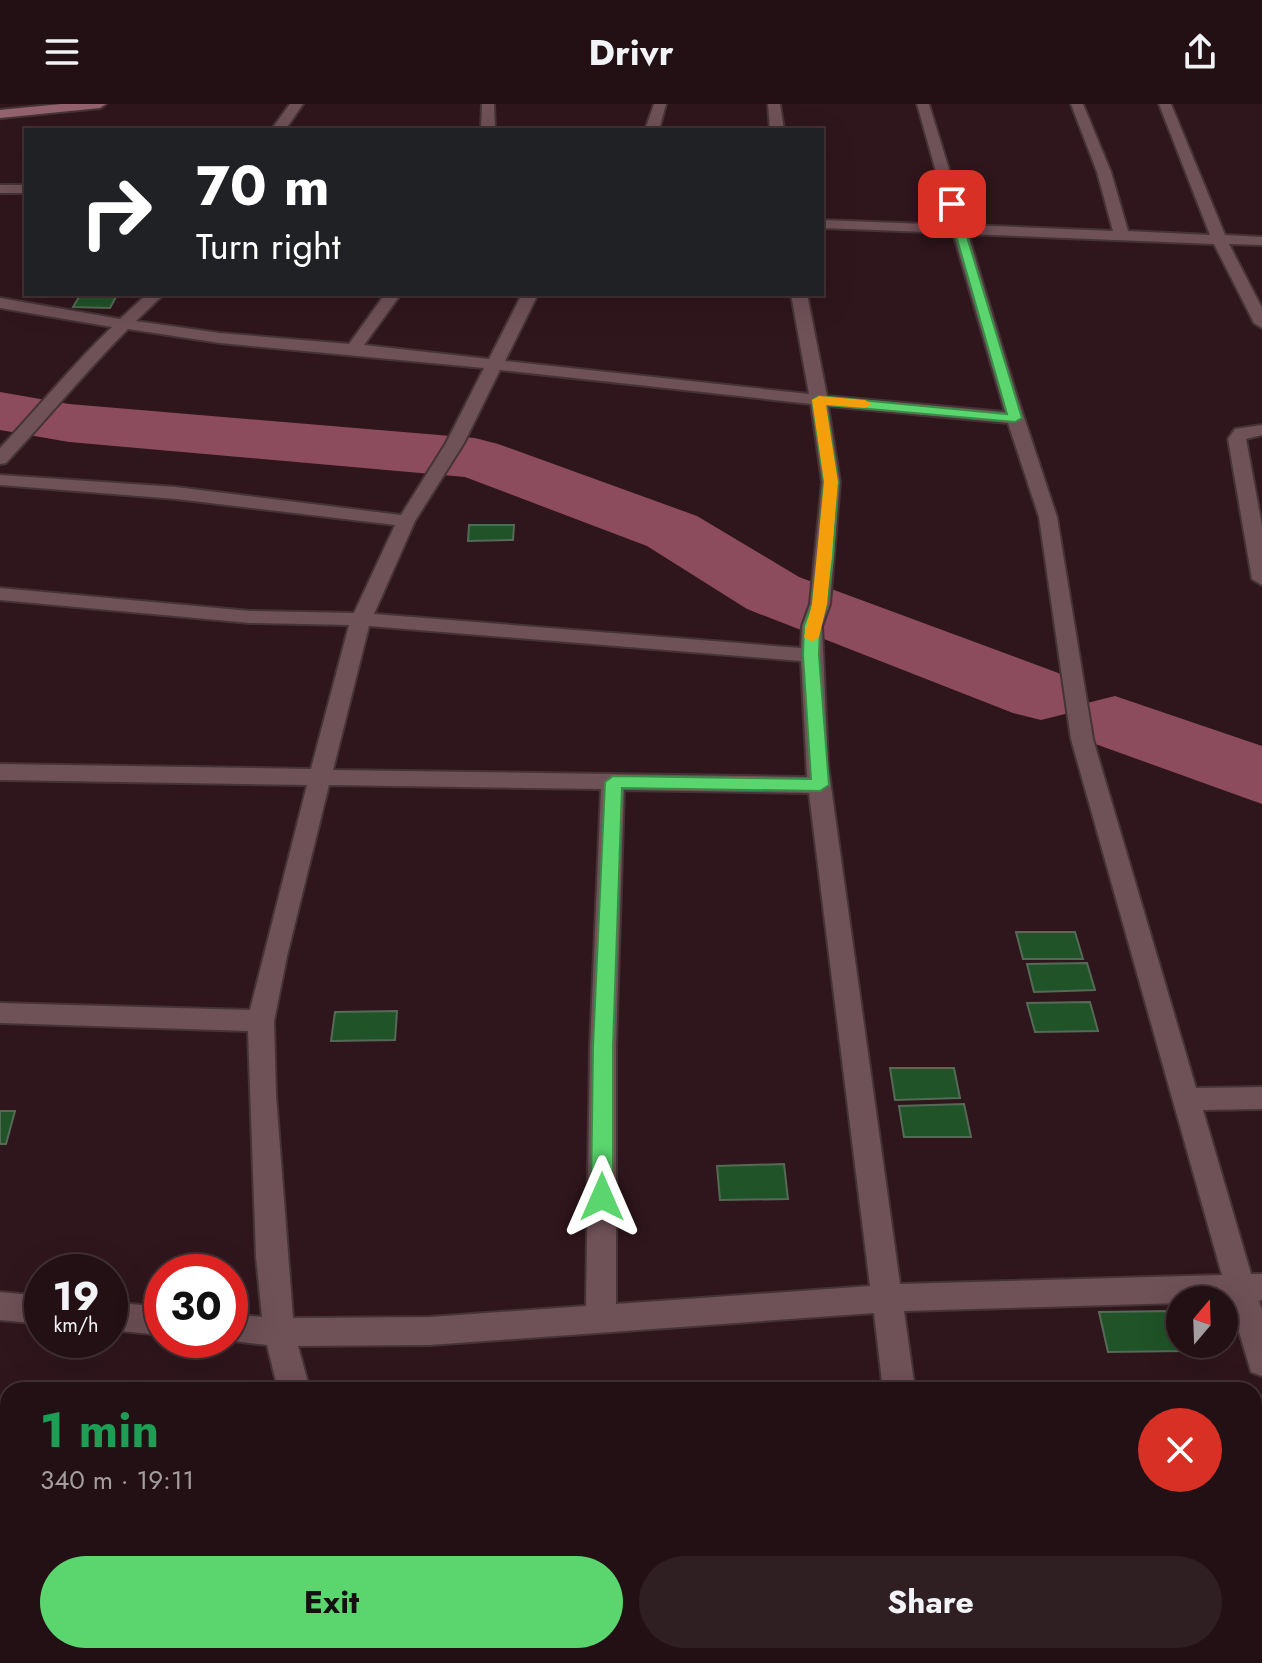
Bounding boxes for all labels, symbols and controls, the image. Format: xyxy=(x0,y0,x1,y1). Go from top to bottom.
text: Drivr xyxy=(589,26,673,78)
icon: menu xyxy=(40,30,84,74)
icon: share xyxy=(1178,30,1222,74)
text: 70 m xyxy=(196,145,330,226)
icon: right xyxy=(64,160,168,264)
pin xyxy=(918,170,986,238)
icon: arrive xyxy=(930,182,974,226)
text: Turn right xyxy=(196,220,341,272)
position arrow xyxy=(560,1155,644,1239)
speed limit sign: 30 xyxy=(144,1254,248,1358)
text: 19 xyxy=(52,1267,100,1325)
north arrow xyxy=(1166,1286,1238,1358)
map controls xyxy=(1166,1286,1238,1358)
text: km/h xyxy=(53,1311,99,1340)
text: 1 min xyxy=(40,1396,159,1465)
button: close xyxy=(1138,1408,1222,1492)
text: 340 m · 19:11 xyxy=(40,1461,194,1499)
button: Exit xyxy=(40,1556,623,1648)
button: Share xyxy=(639,1556,1222,1648)

